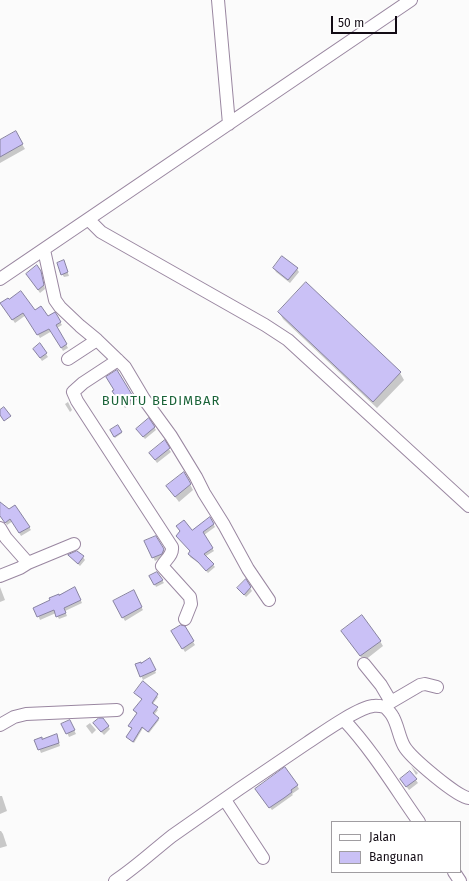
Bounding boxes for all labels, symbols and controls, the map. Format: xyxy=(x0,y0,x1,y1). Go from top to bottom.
scale bar xyxy=(333,8,399,34)
text: 50 m xyxy=(338,16,364,30)
district label: BUNTU BEDIMBAR xyxy=(102,393,220,409)
legend xyxy=(331,821,461,873)
text: Jalan xyxy=(369,830,396,844)
text: Bangunan xyxy=(369,850,424,864)

